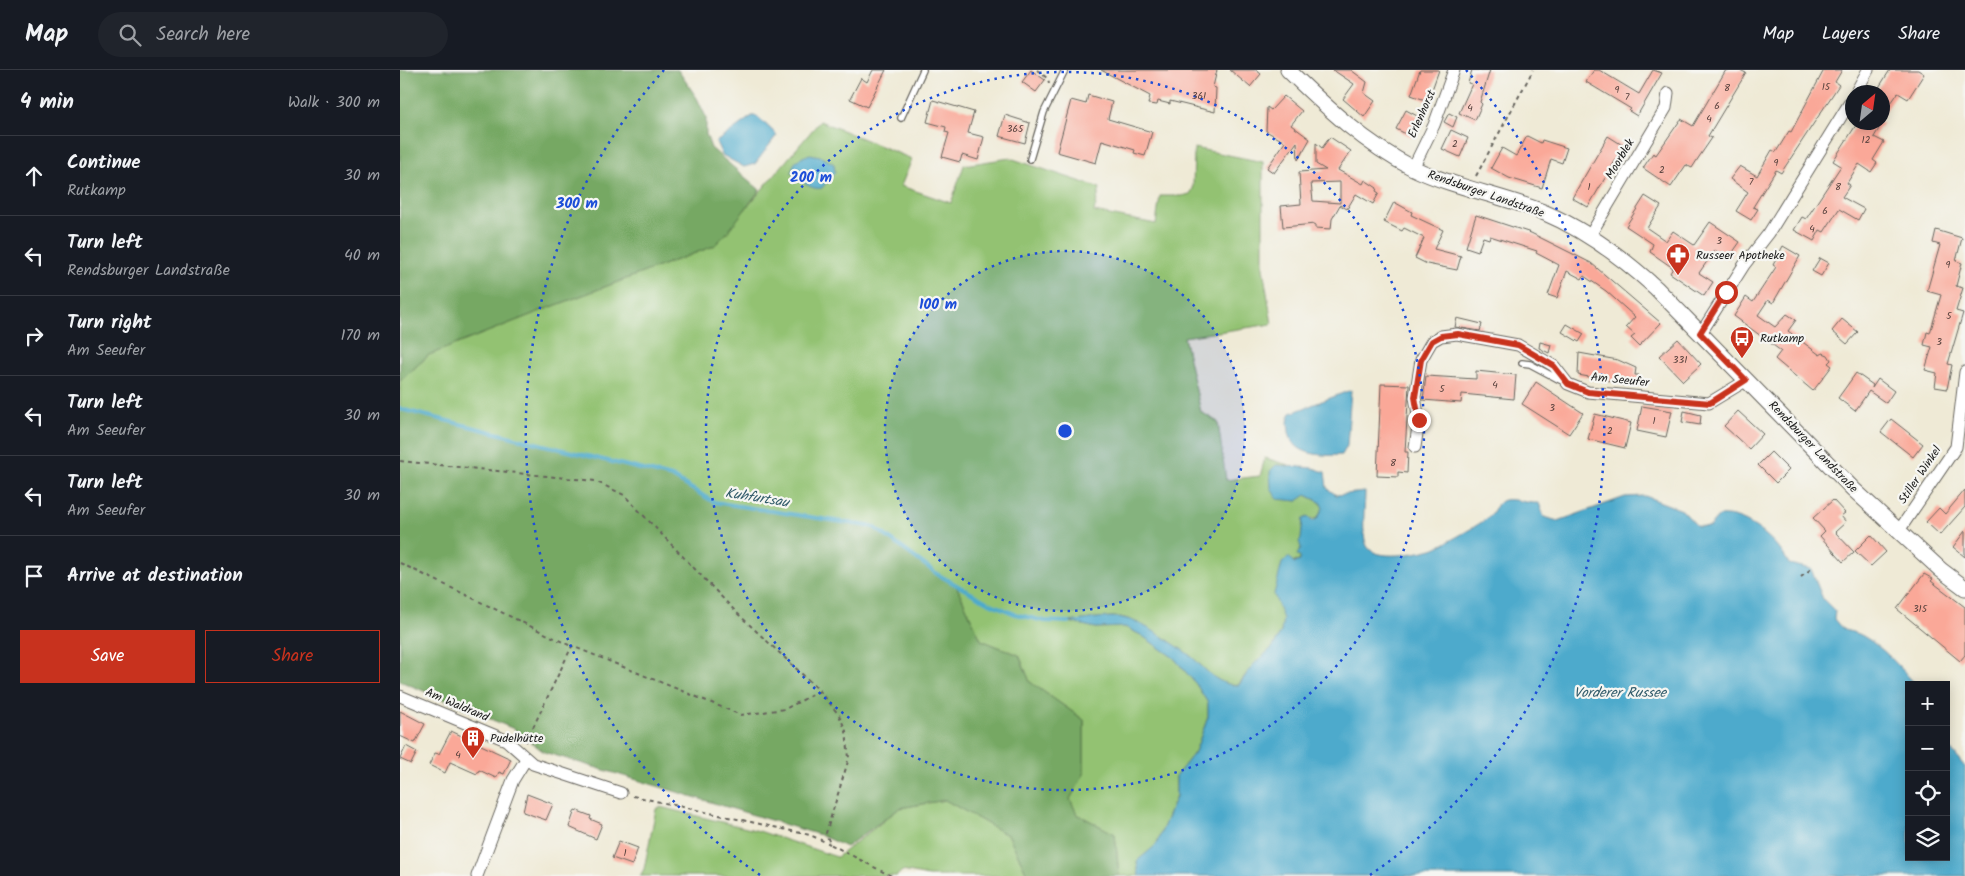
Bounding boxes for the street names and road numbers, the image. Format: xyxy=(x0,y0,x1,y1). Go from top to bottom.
street label: Erlenhorst xyxy=(1403,86,1441,141)
street label: Moorblek xyxy=(1600,135,1640,183)
street label: Rendsburger Landstraße xyxy=(1425,165,1547,223)
street label: Am Seeufer xyxy=(1590,367,1651,393)
street label: Rendsburger Landstraße xyxy=(1764,396,1863,498)
street label: Stiller Winkel xyxy=(1894,442,1947,508)
street label: Am Waldrand xyxy=(422,683,493,727)

